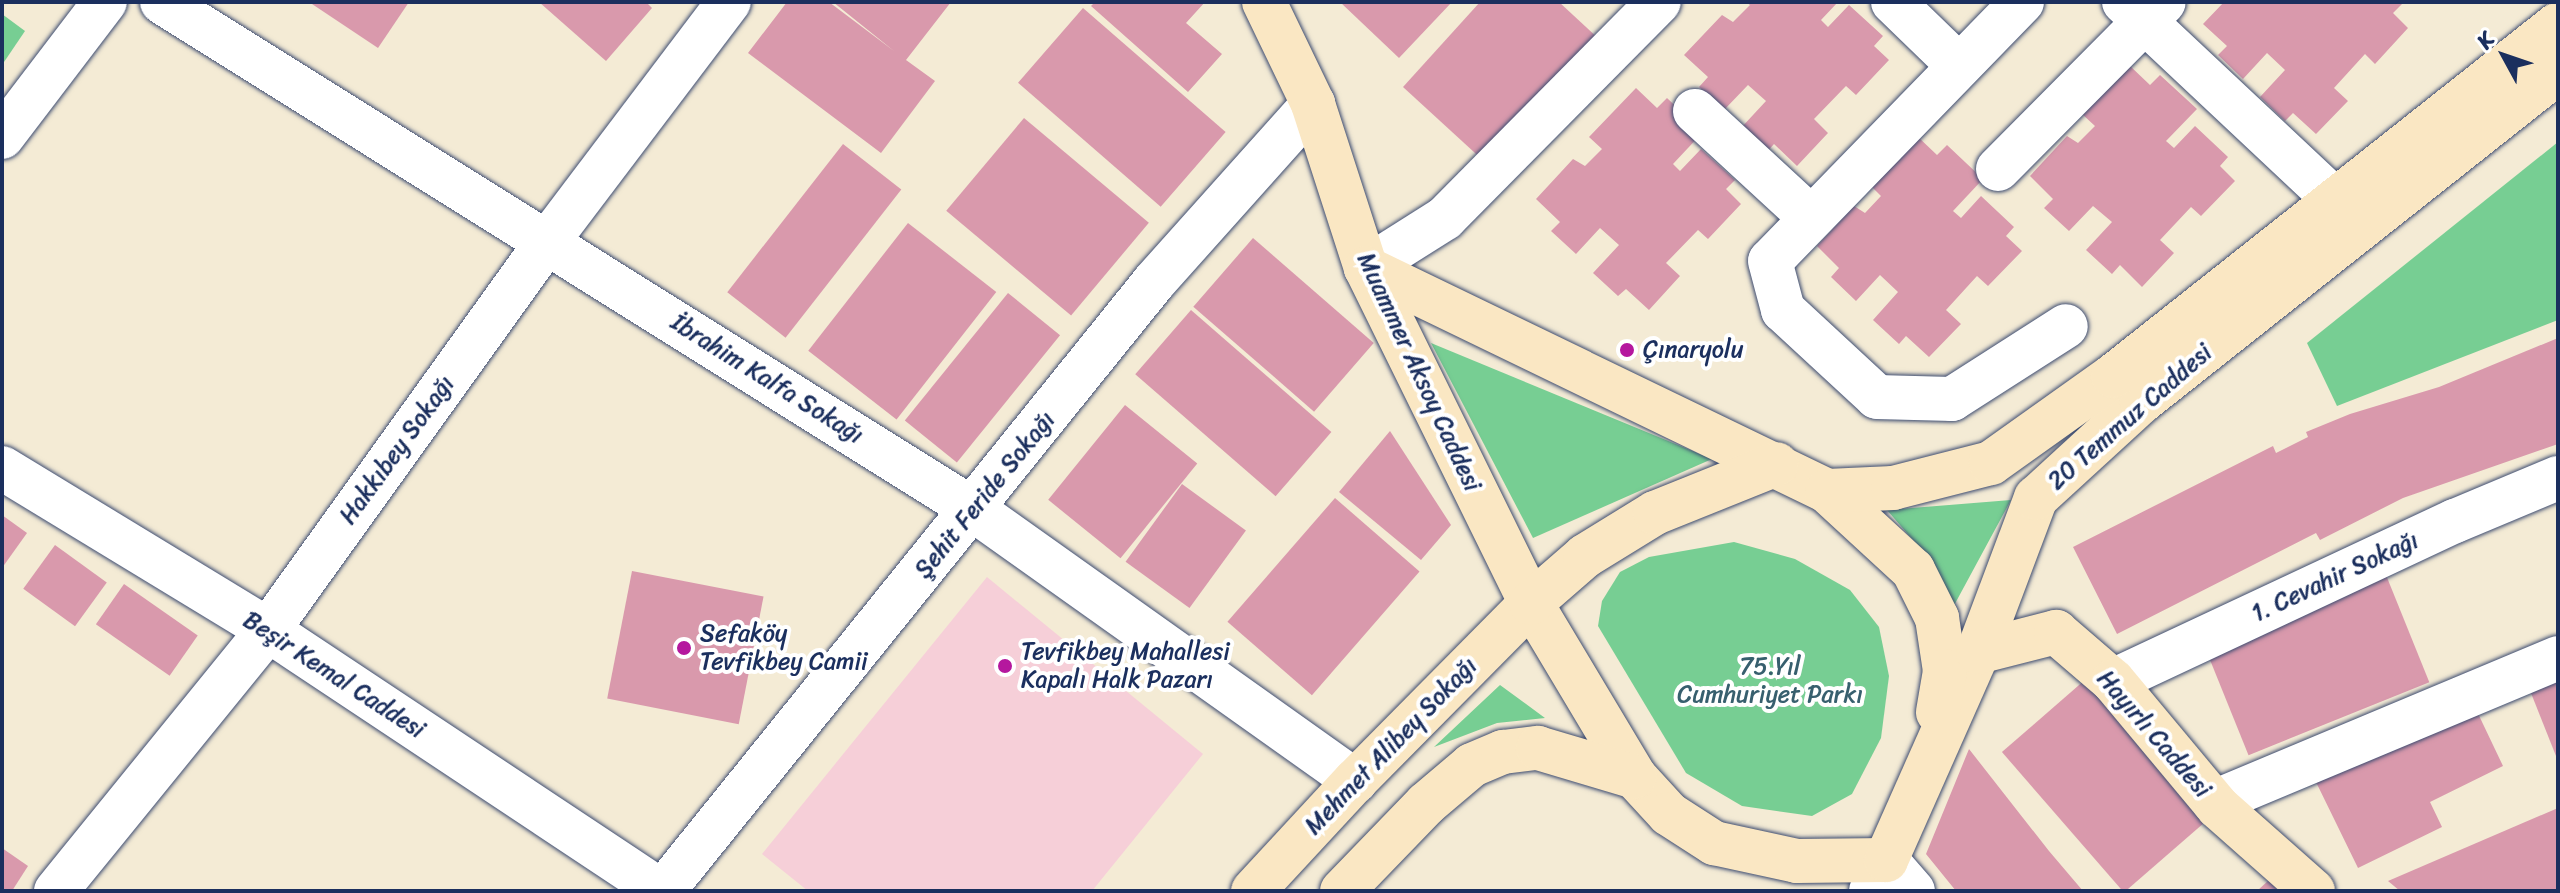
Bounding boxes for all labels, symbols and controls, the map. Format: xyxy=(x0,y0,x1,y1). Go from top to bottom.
north arrow xyxy=(2464,16,2544,96)
text: K xyxy=(2466,23,2504,58)
street label: Muammer Aksoy Caddesi xyxy=(1351,248,1487,496)
street label: İbrahim Kalfa Sokağı xyxy=(665,308,869,450)
place label: Çınaryolu xyxy=(1643,336,1744,364)
street label: 20 Temmuz Caddesi xyxy=(2042,338,2218,496)
marker: Çınaryolu xyxy=(1618,341,1636,359)
street label: Hakkıbey Sokağı xyxy=(334,370,460,530)
street label: Şehit Feride Sokağı xyxy=(909,406,1061,584)
street label: 1. Cevahir Sokağı xyxy=(2247,526,2423,628)
street label: Beşir Kemal Caddesi xyxy=(237,605,431,745)
place label: Sefaköy Tevfikbey Camii xyxy=(700,620,868,676)
place label: Tevfikbey Mahallesi Kapalı Halk Pazarı xyxy=(1021,638,1229,694)
marker: Sefaköy Tevfikbey Camii xyxy=(675,639,693,657)
street label: Mehmet Alibey Sokağı xyxy=(1299,652,1483,840)
park label: 75.Yıl Cumhuriyet Parkı xyxy=(1677,653,1863,709)
marker: Tevfikbey Mahallesi Kapalı Halk Pazarı xyxy=(996,657,1014,675)
street label: Hayırlı Caddesi xyxy=(2091,665,2217,803)

